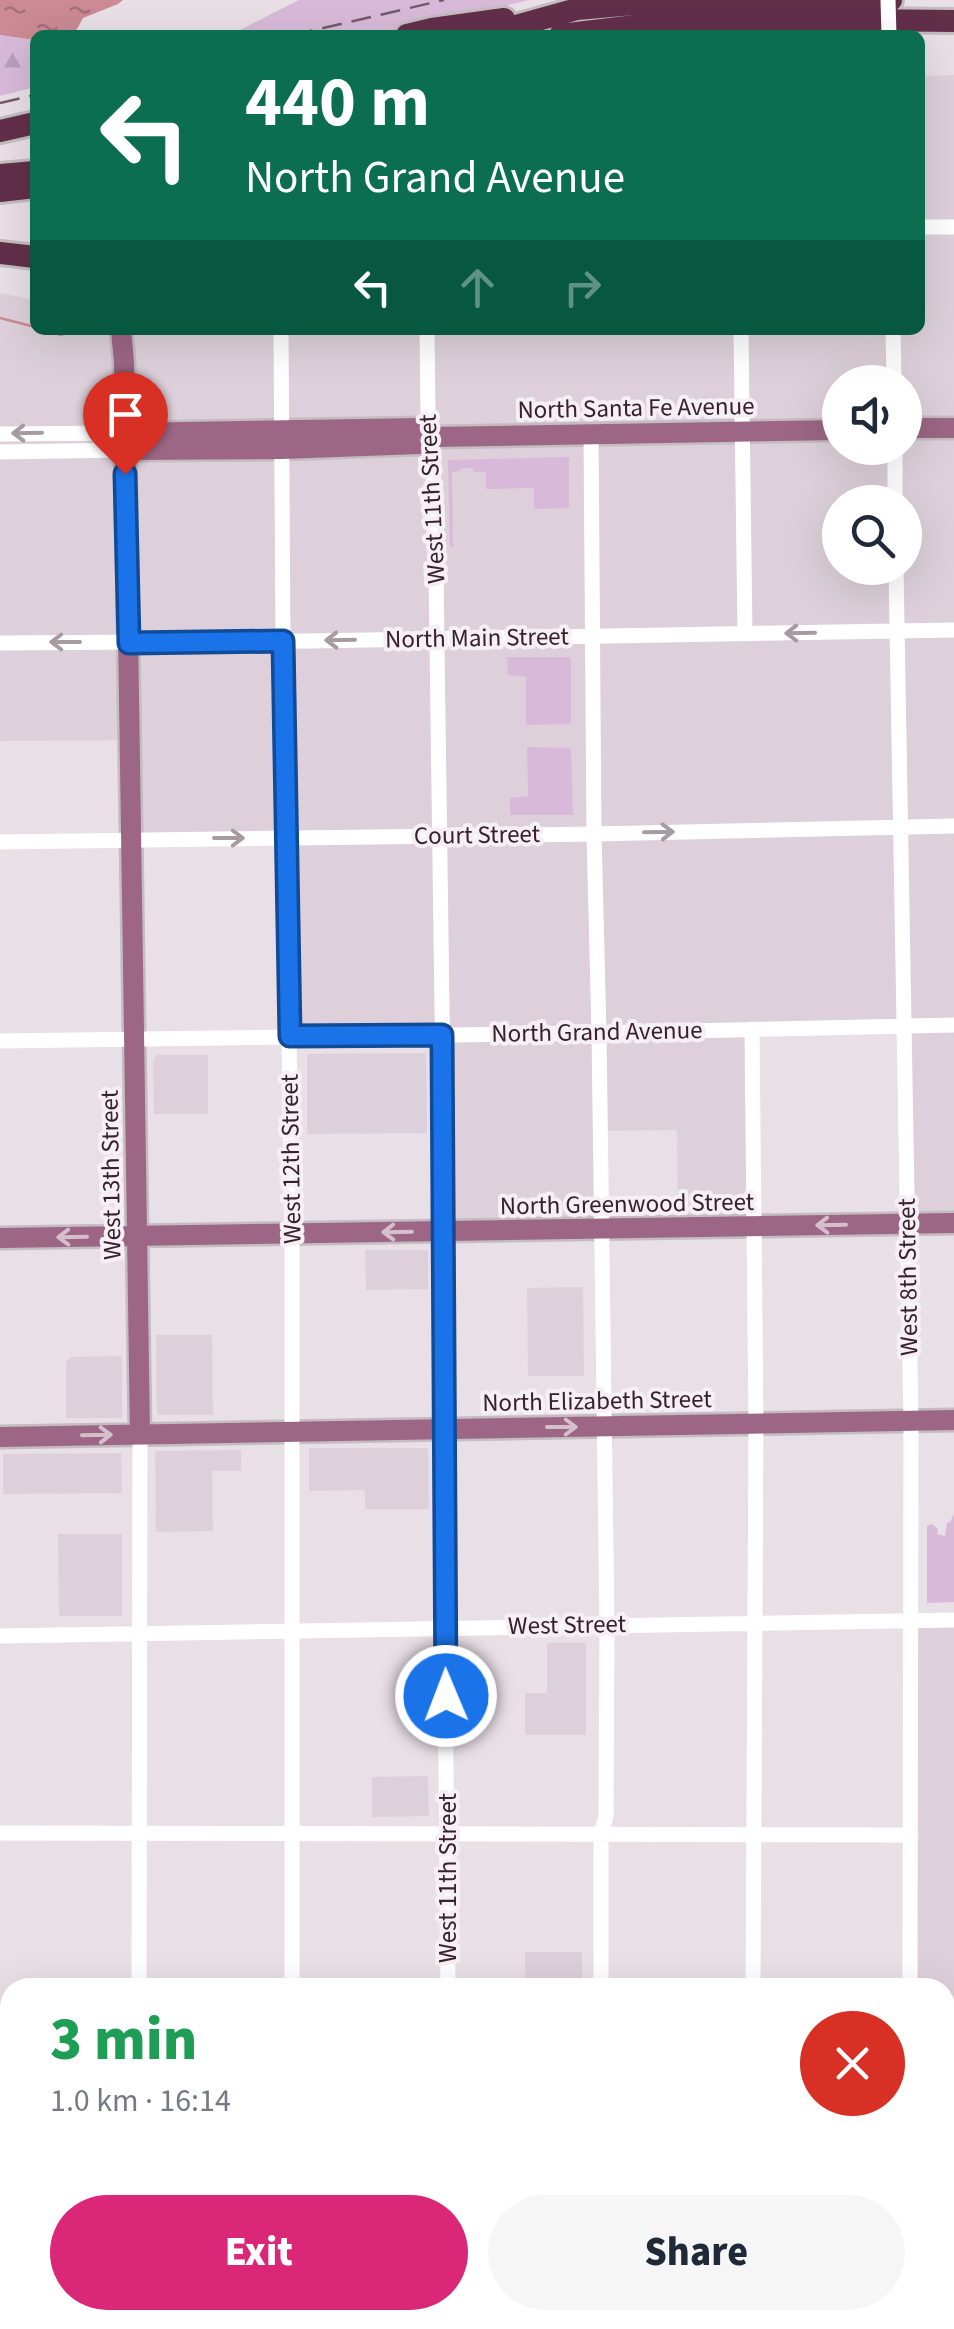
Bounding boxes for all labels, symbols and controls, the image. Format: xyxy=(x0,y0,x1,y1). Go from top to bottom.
text: 440 m xyxy=(245,53,430,153)
icon: left xyxy=(80,70,210,200)
text: North Grand Avenue xyxy=(245,146,625,210)
icon: left xyxy=(345,260,400,315)
icon: ahead xyxy=(450,260,505,315)
icon: right xyxy=(555,260,610,315)
map controls xyxy=(822,365,922,585)
button: sound xyxy=(822,365,922,465)
pin xyxy=(83,372,168,475)
icon: arrive xyxy=(98,387,153,442)
street label: North Santa Fe Avenue xyxy=(517,388,755,428)
street label: West 11th Street xyxy=(410,413,454,585)
one-way arrow xyxy=(12,424,44,443)
button: search xyxy=(822,485,922,585)
street label: North Main Street xyxy=(385,618,570,658)
one-way arrow xyxy=(784,624,816,643)
one-way arrow xyxy=(324,630,356,650)
one-way arrow xyxy=(49,632,82,652)
street label: Court Street xyxy=(414,816,541,854)
one-way arrow xyxy=(642,822,674,842)
one-way arrow xyxy=(212,828,244,848)
street label: North Grand Avenue xyxy=(491,1012,703,1052)
street label: West 12th Street xyxy=(272,1073,310,1244)
street label: West 13th Street xyxy=(92,1089,130,1260)
street label: North Greenwood Street xyxy=(500,1184,755,1224)
street label: West 8th Street xyxy=(889,1197,927,1356)
one-way arrow xyxy=(815,1216,847,1235)
one-way arrow xyxy=(382,1222,414,1242)
one-way arrow xyxy=(57,1228,90,1246)
street label: North Elizabeth Street xyxy=(482,1381,713,1421)
one-way arrow xyxy=(546,1418,578,1436)
one-way arrow xyxy=(80,1426,113,1444)
street label: West Street xyxy=(508,1606,627,1644)
position arrow xyxy=(394,1644,498,1748)
street label: West 11th Street xyxy=(430,1792,466,1963)
text: 3 min xyxy=(50,1998,197,2083)
button: close xyxy=(800,2011,905,2116)
text: 1.0 km · 16:14 xyxy=(50,2078,231,2124)
button: Exit xyxy=(50,2195,468,2310)
button: Share xyxy=(488,2195,905,2310)

